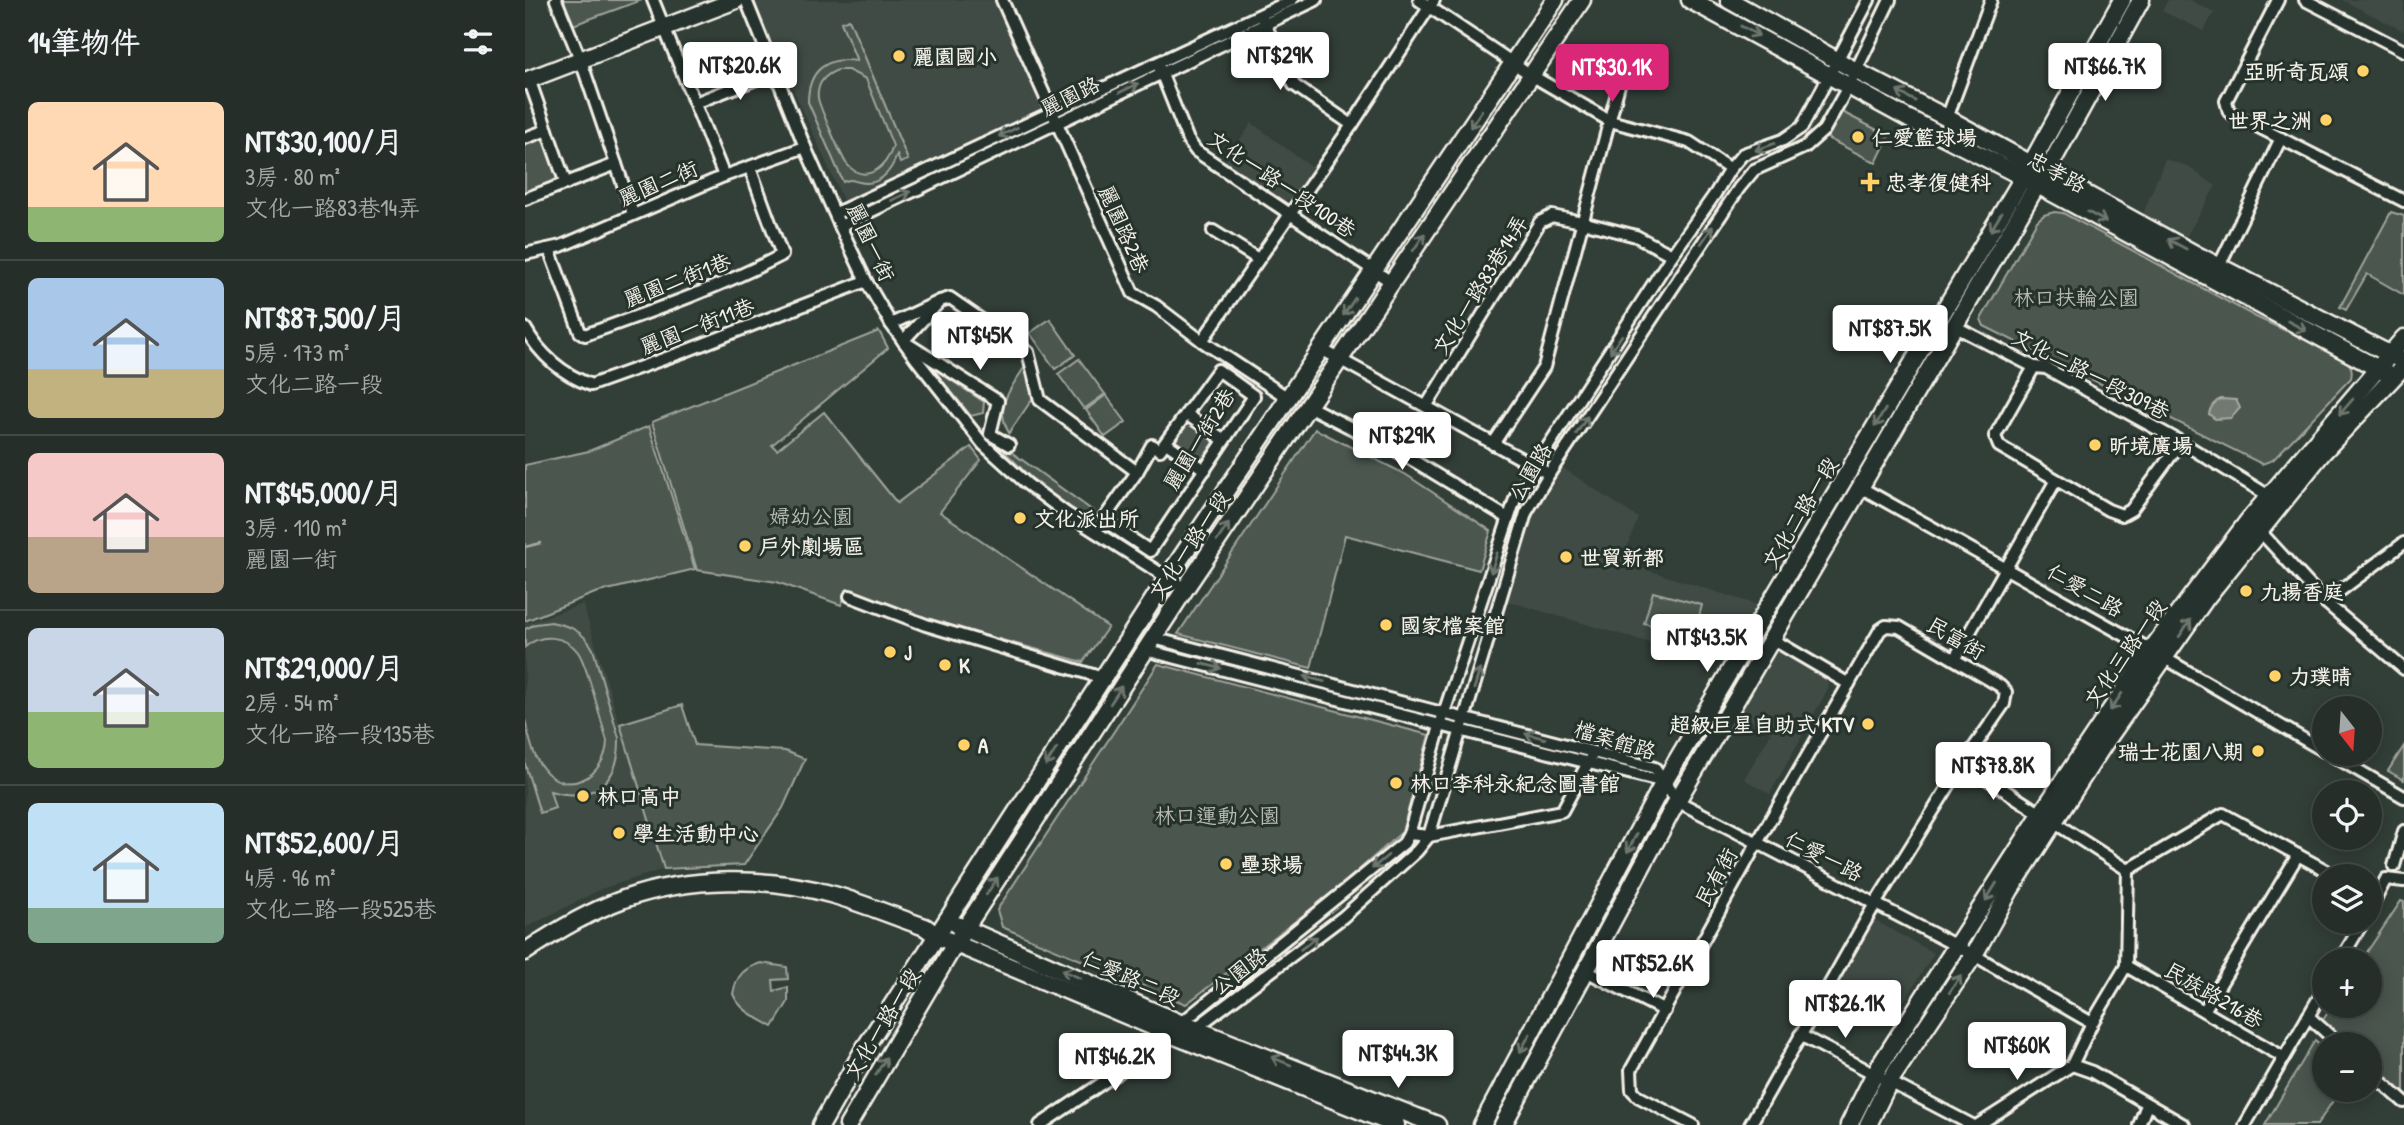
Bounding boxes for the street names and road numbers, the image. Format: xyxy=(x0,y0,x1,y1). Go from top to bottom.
street label: 麗園路 xyxy=(1035,69,1105,123)
street label: 文化一路一段100巷 xyxy=(1202,123,1362,245)
street label: 忠孝路 xyxy=(2022,144,2092,200)
street label: 麗園二街 xyxy=(614,153,702,213)
street label: 麗園路2巷 xyxy=(1092,180,1156,278)
street label: 麗園一街 xyxy=(840,198,902,286)
street label: 文化一路83巷14弄 xyxy=(1425,209,1535,361)
street label: 麗園二街1巷 xyxy=(619,246,735,314)
street label: 麗園一街11巷 xyxy=(636,291,758,361)
street label: 文化二路一段309巷 xyxy=(2007,322,2175,426)
street label: 麗園一街2巷 xyxy=(1156,383,1242,495)
street label: 公園路 xyxy=(1501,438,1559,506)
street label: 文化二路一段 xyxy=(1755,452,1845,574)
street label: 文化一路一段 xyxy=(1142,485,1236,605)
street label: 仁愛二路 xyxy=(2041,556,2129,624)
street label: 文化三路一段 xyxy=(2077,593,2173,713)
street label: 民富街 xyxy=(1921,610,1991,666)
street label: 檔案館路 xyxy=(1571,714,1659,766)
street label: 仁愛一路 xyxy=(1780,824,1868,888)
street label: 民有街 xyxy=(1688,842,1744,912)
street label: 公園路 xyxy=(1205,940,1273,1002)
street label: 仁愛路二段 xyxy=(1077,943,1185,1013)
street label: 民族路216巷 xyxy=(2159,955,2269,1035)
street label: 文化一路一段 xyxy=(837,963,927,1085)

